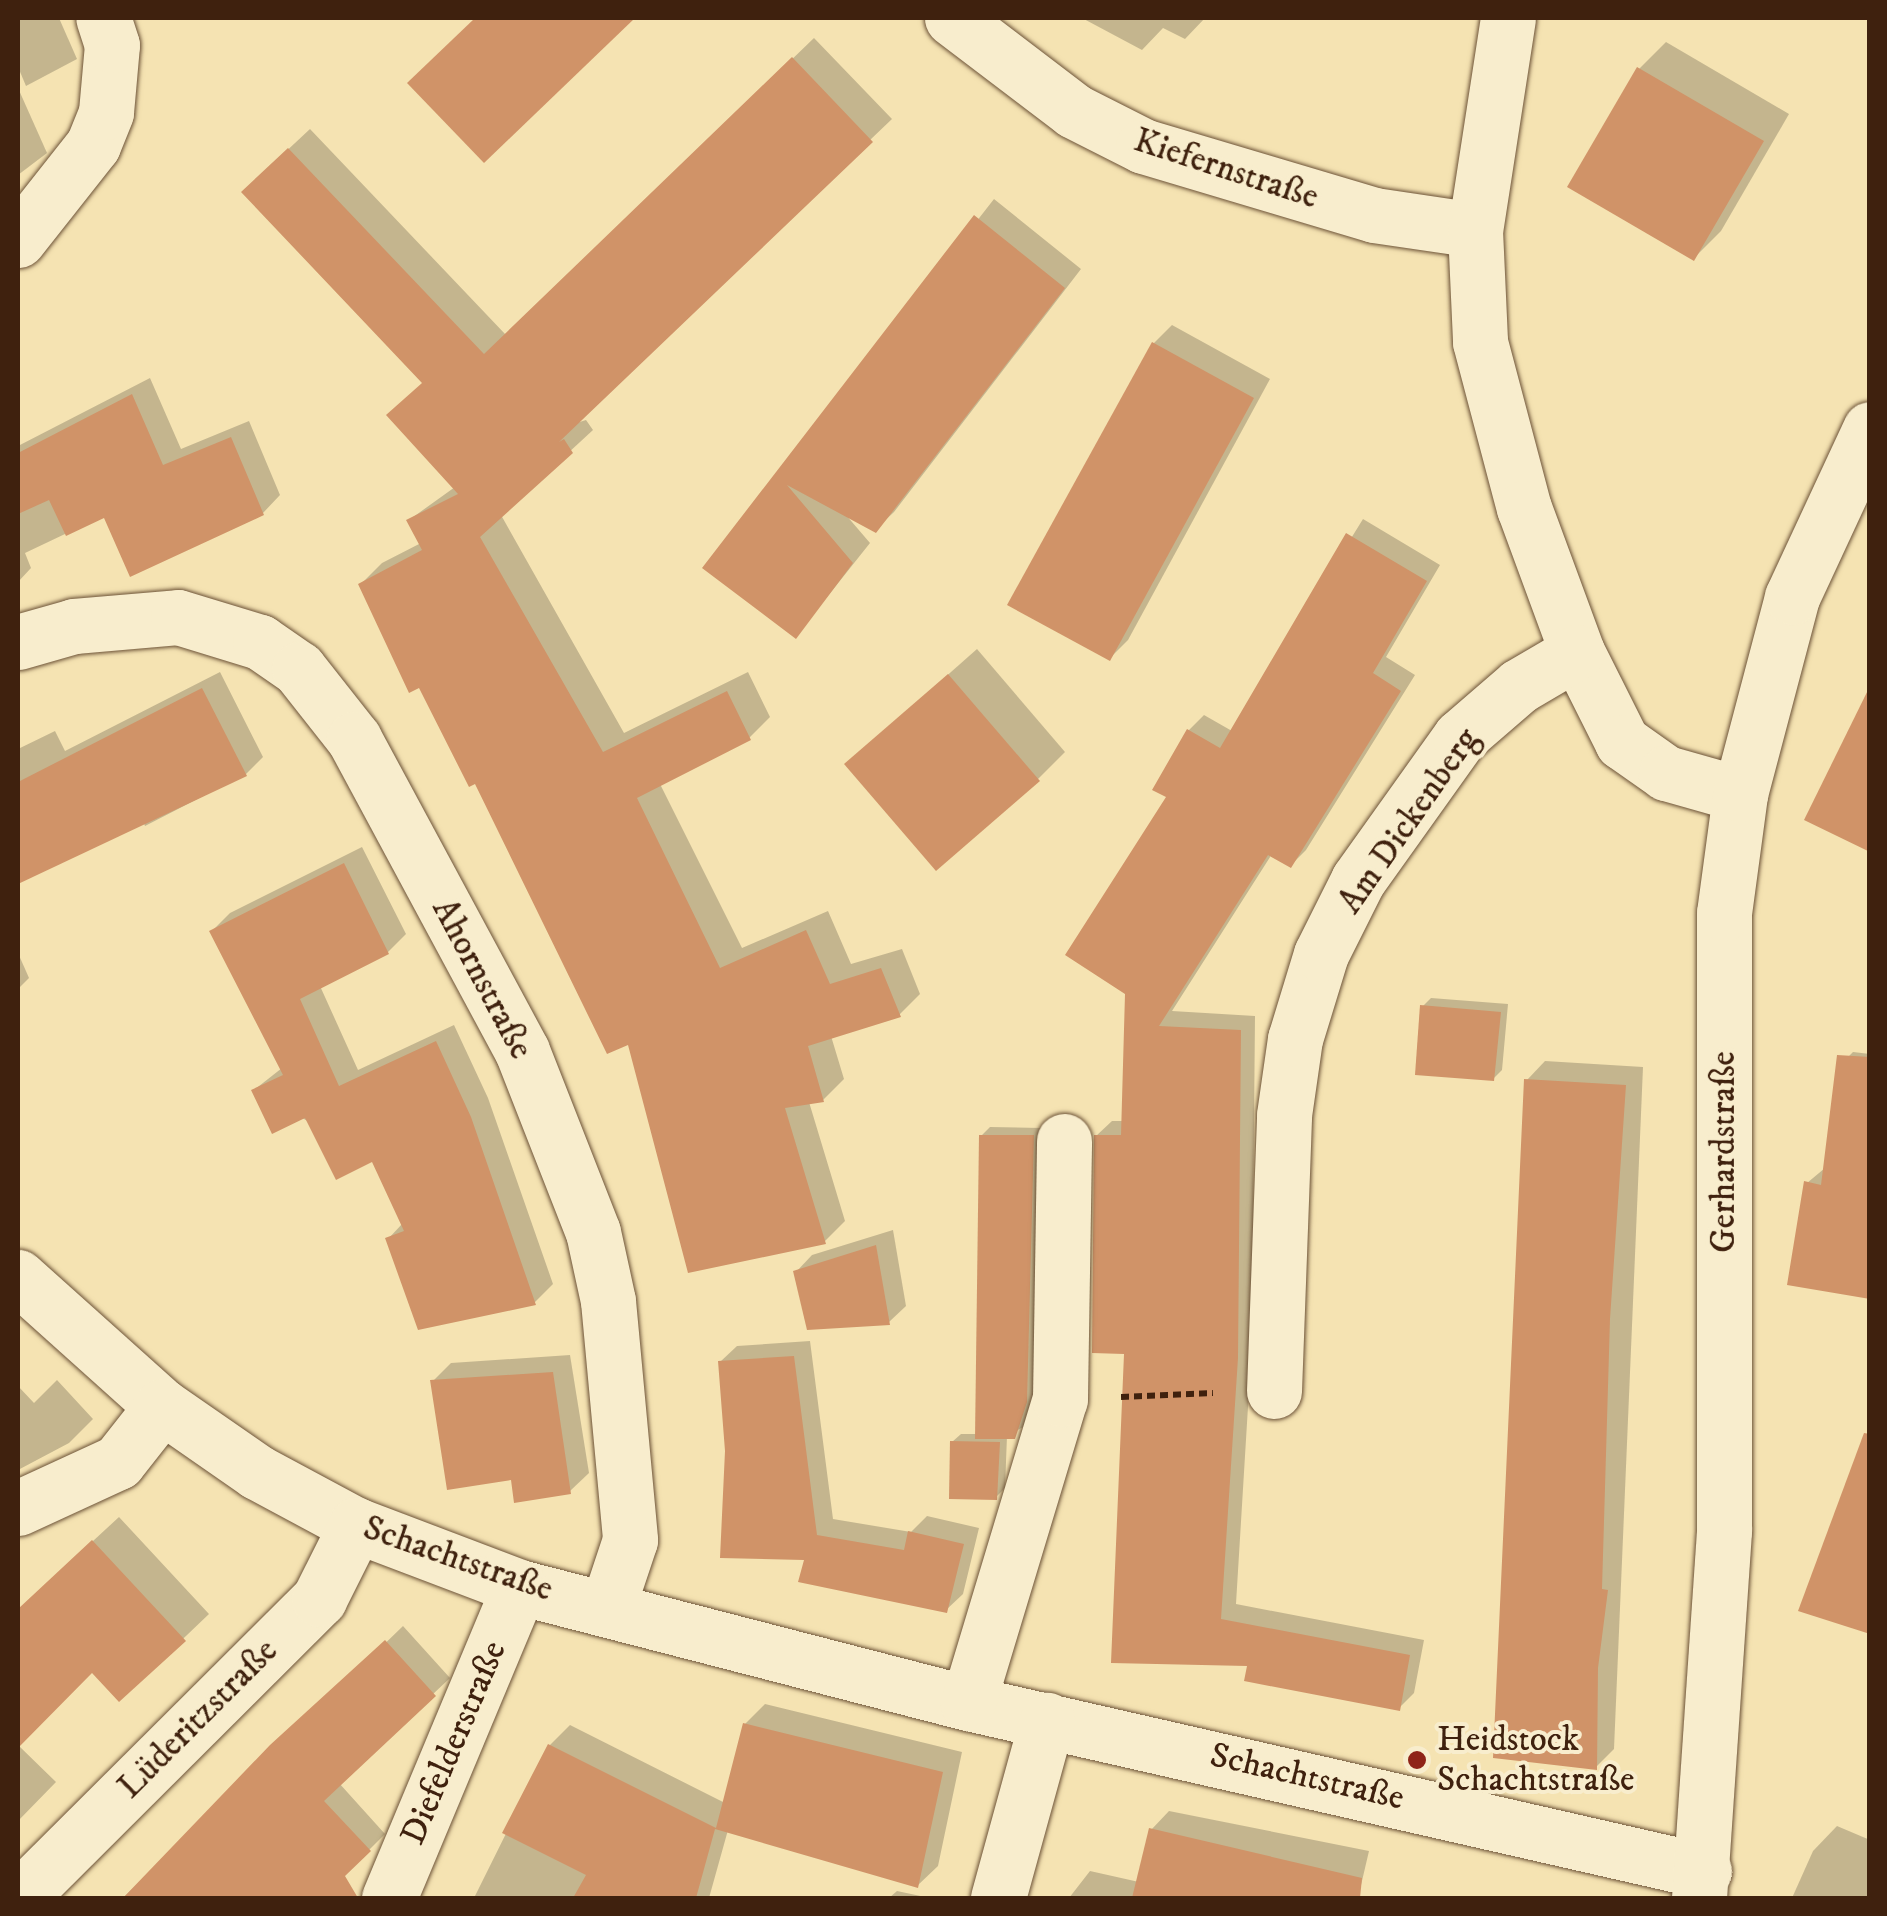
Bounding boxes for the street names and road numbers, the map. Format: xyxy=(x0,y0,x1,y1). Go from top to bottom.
street label: Kiefernstraße xyxy=(1129,119,1323,219)
street label: Am Dickenberg xyxy=(1330,720,1488,922)
street label: Ahornstraße xyxy=(422,892,542,1066)
street label: Gerhardstraße xyxy=(1703,1051,1745,1253)
street label: Schachtstraße xyxy=(358,1507,558,1611)
street label: Lüderitzstraße xyxy=(109,1630,287,1808)
street label: Diefelderstraße xyxy=(392,1635,516,1851)
street label: Schachtstraße xyxy=(1206,1734,1408,1820)

